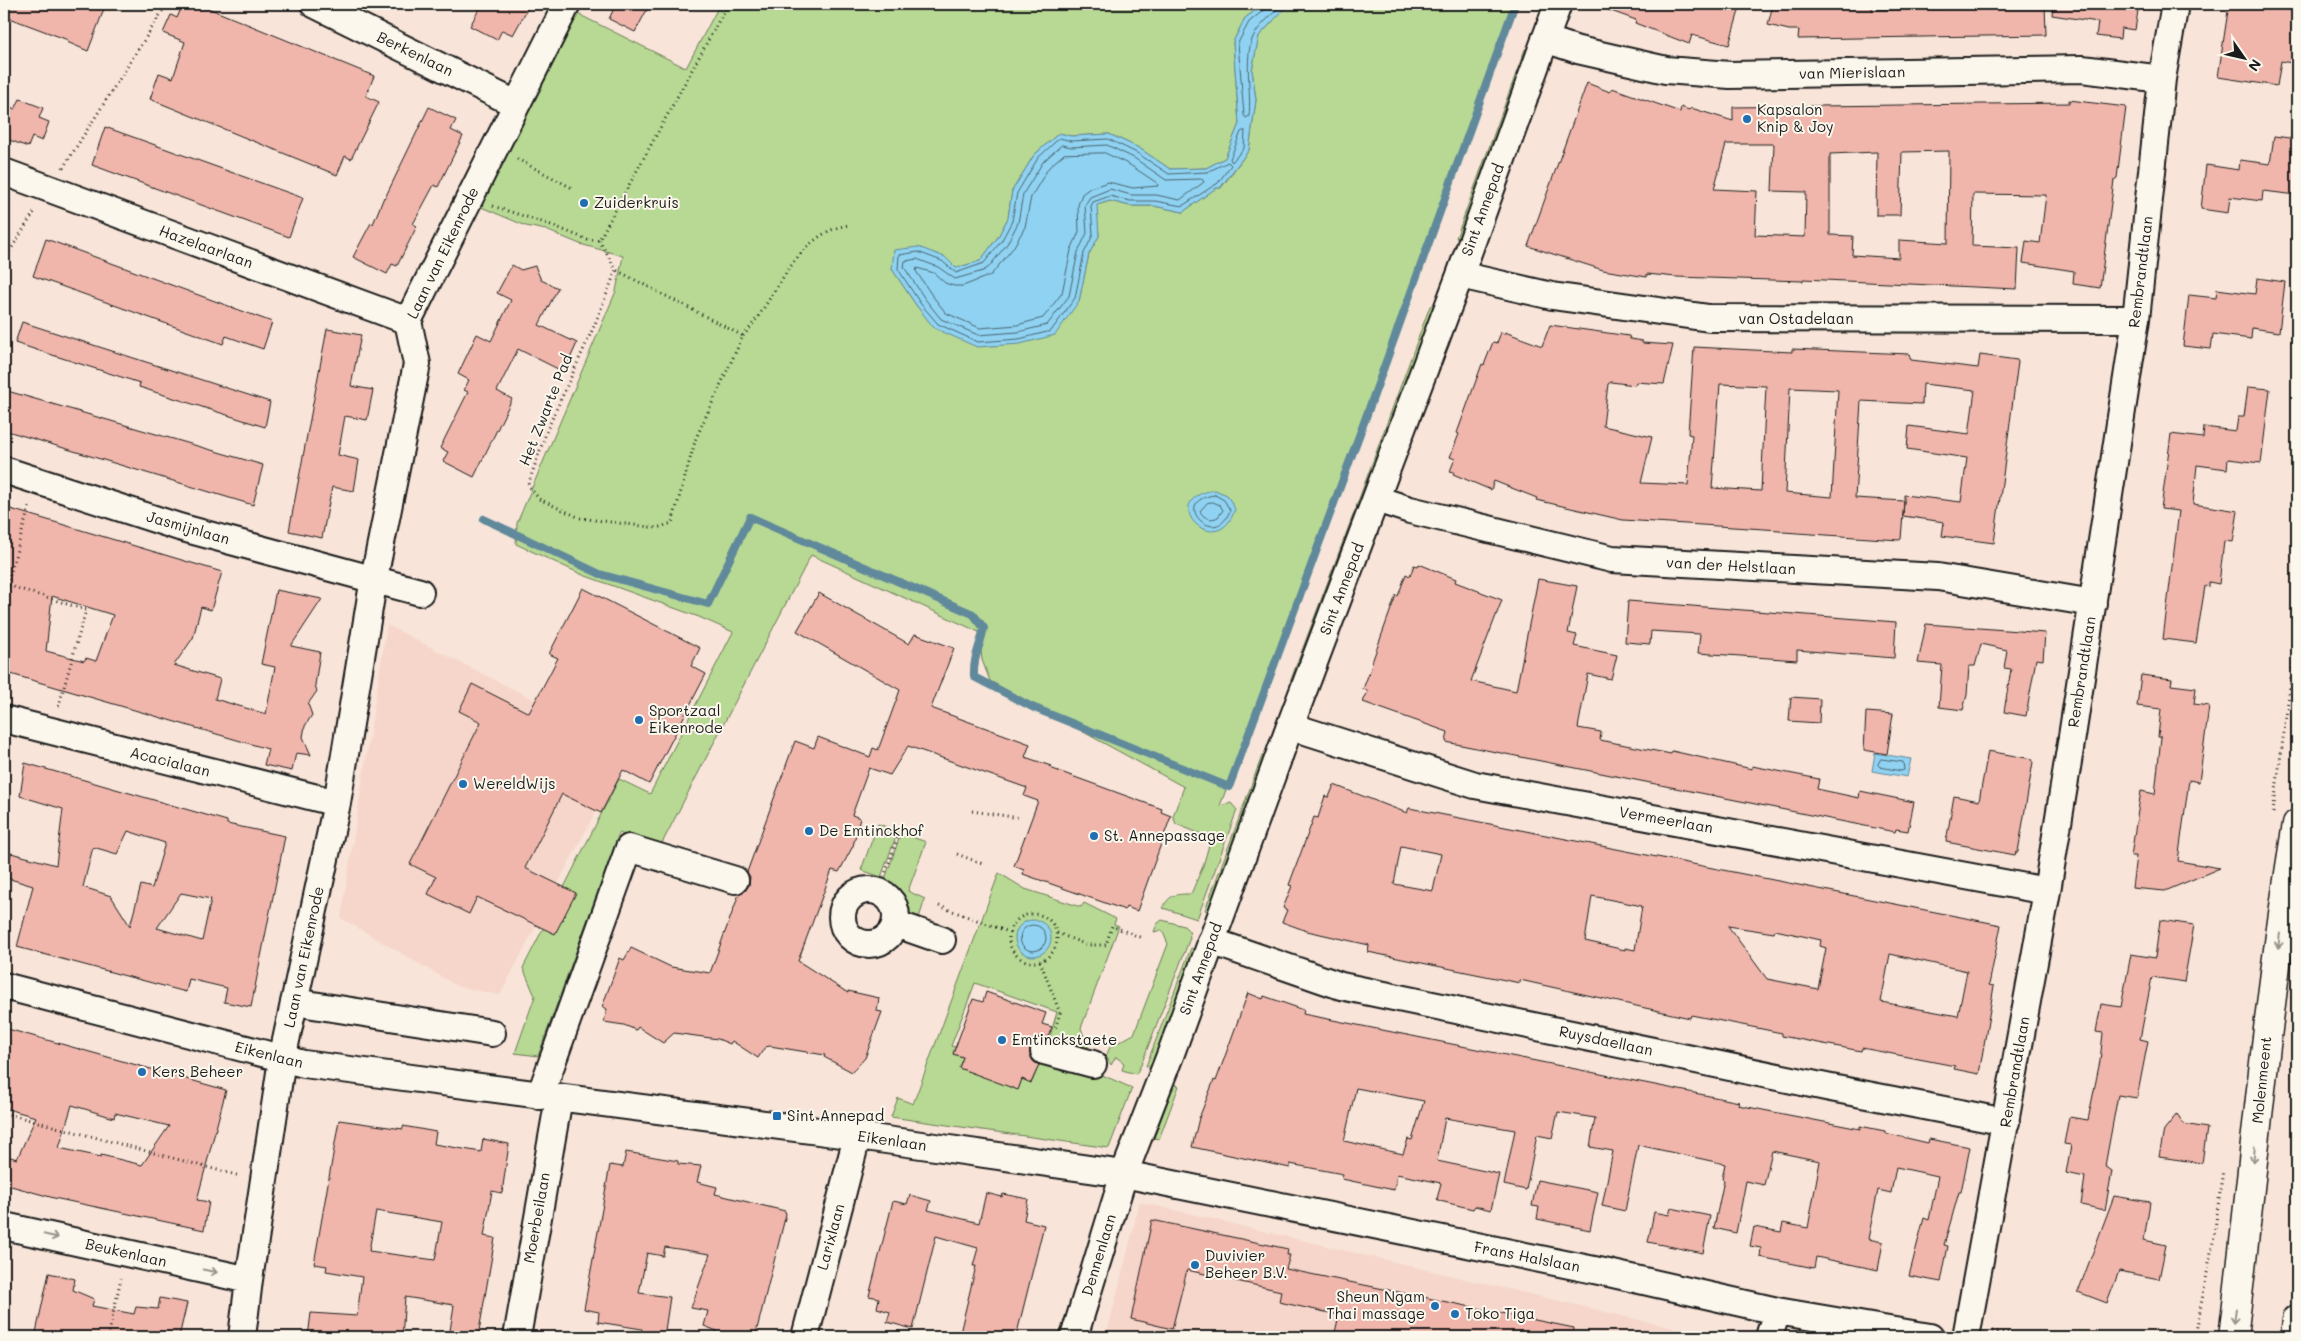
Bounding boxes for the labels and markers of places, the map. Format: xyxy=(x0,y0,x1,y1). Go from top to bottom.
place label: Kapsalon Knip & Joy xyxy=(1757,99,1834,136)
marker: Kapsalon Knip & Joy xyxy=(1741,113,1753,125)
place label: Zuiderkruis xyxy=(594,192,679,212)
marker: Zuiderkruis xyxy=(578,197,590,209)
place label: Sportzaal Eikenrode xyxy=(649,700,723,737)
marker: Sportzaal Eikenrode xyxy=(633,714,645,726)
place label: WereldWijs xyxy=(473,773,556,793)
marker: WereldWijs xyxy=(457,778,469,790)
place label: De Emtinckhof xyxy=(819,820,925,840)
marker: De Emtinckhof xyxy=(803,825,815,837)
place label: St. Annepassage xyxy=(1104,825,1225,845)
marker: St. Annepassage xyxy=(1088,830,1100,842)
place label: Emtinckstaete xyxy=(1012,1029,1117,1049)
marker: Emtinckstaete xyxy=(996,1034,1008,1046)
place label: Kers Beheer xyxy=(152,1061,243,1081)
marker: Kers Beheer xyxy=(136,1066,148,1078)
place label: Sint Annepad xyxy=(787,1105,884,1125)
marker: Sint Annepad xyxy=(771,1110,783,1122)
place label: Duvivier Beheer B.V. xyxy=(1205,1245,1288,1282)
marker: Duvivier Beheer B.V. xyxy=(1189,1259,1201,1271)
place label: Sheun Ngam Thai massage xyxy=(1326,1286,1425,1323)
marker: Sheun Ngam Thai massage xyxy=(1429,1300,1441,1312)
place label: Toko Tiga xyxy=(1465,1303,1535,1323)
marker: Toko Tiga xyxy=(1449,1308,1461,1320)

